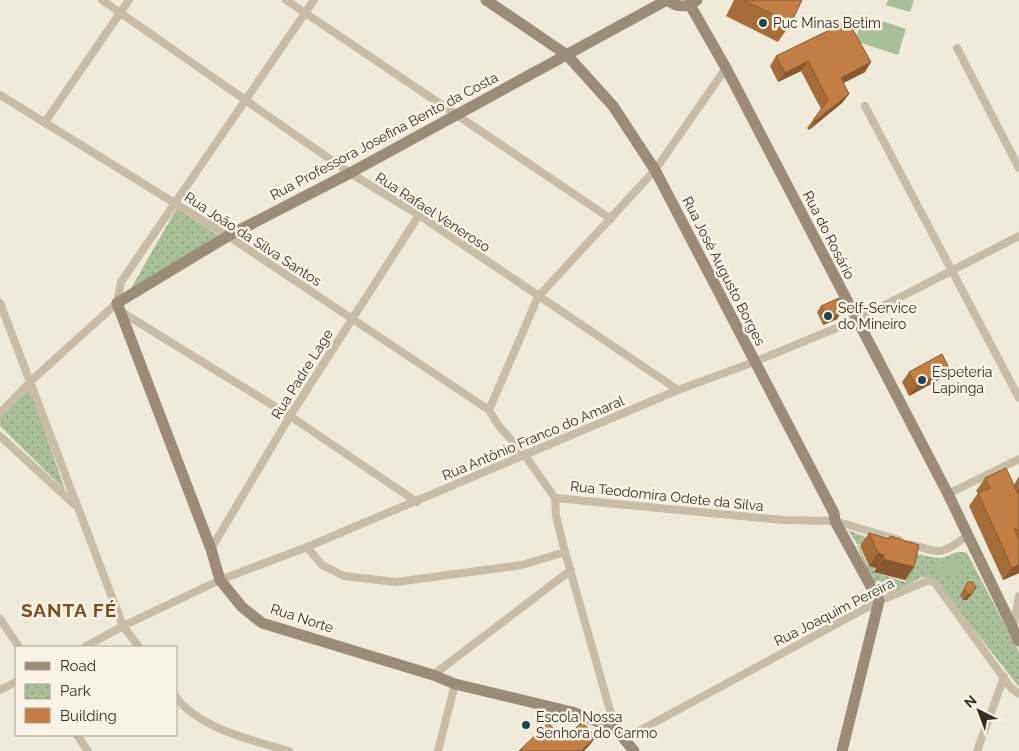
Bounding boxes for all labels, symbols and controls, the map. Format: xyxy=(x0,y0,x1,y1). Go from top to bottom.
place label: Puc Minas Betim xyxy=(773,15,881,31)
marker: Puc Minas Betim xyxy=(757,17,769,29)
street label: Rua Professora Josefina Bento da Costa xyxy=(267,69,501,203)
street label: Rua Rafael Veneroso xyxy=(373,169,493,255)
street label: Rua do Rosário xyxy=(800,188,858,282)
street label: Rua João da Silva Santos xyxy=(182,189,325,289)
street label: Rua José Augusto Borges xyxy=(679,194,769,348)
place label: Self-Service do Mineiro xyxy=(838,300,917,332)
marker: Self-Service do Mineiro xyxy=(822,310,834,322)
street label: Rua Padre Lage xyxy=(268,326,336,422)
place label: Espeteria Lapinga xyxy=(932,364,992,396)
marker: Espeteria Lapinga xyxy=(916,374,928,386)
street label: Rua Antônio Franco do Amaral xyxy=(440,392,627,484)
street label: Rua Teodomira Odete da Silva xyxy=(570,478,764,514)
street label: Rua Joaquim Pereira xyxy=(771,575,897,649)
district label: SANTA FÉ xyxy=(21,599,117,621)
street label: Rua Norte xyxy=(268,600,336,636)
legend xyxy=(15,646,178,736)
text: Road xyxy=(60,657,96,675)
text: Park xyxy=(60,682,91,700)
north arrow xyxy=(954,686,1004,736)
text: N xyxy=(961,692,980,711)
text: Building xyxy=(60,707,117,725)
place label: Escola Nossa Senhora do Carmo xyxy=(536,709,657,741)
marker: Escola Nossa Senhora do Carmo xyxy=(520,719,532,731)

